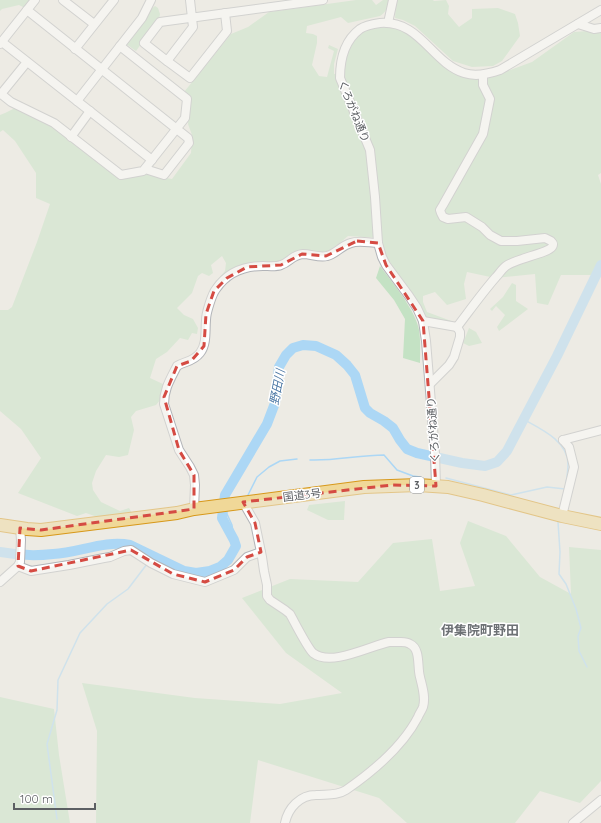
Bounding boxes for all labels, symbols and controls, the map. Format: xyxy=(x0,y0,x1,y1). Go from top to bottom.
street label: くろがね通り xyxy=(335,78,373,144)
water label: 野田川 xyxy=(266,366,288,406)
street label: くろがね通り xyxy=(424,397,442,463)
road number: 3 xyxy=(410,477,424,493)
street label: 国道3号 xyxy=(282,486,322,504)
district label: 伊集院町野田 xyxy=(441,622,519,638)
scale bar xyxy=(14,785,95,811)
text: 100 m xyxy=(20,791,53,806)

